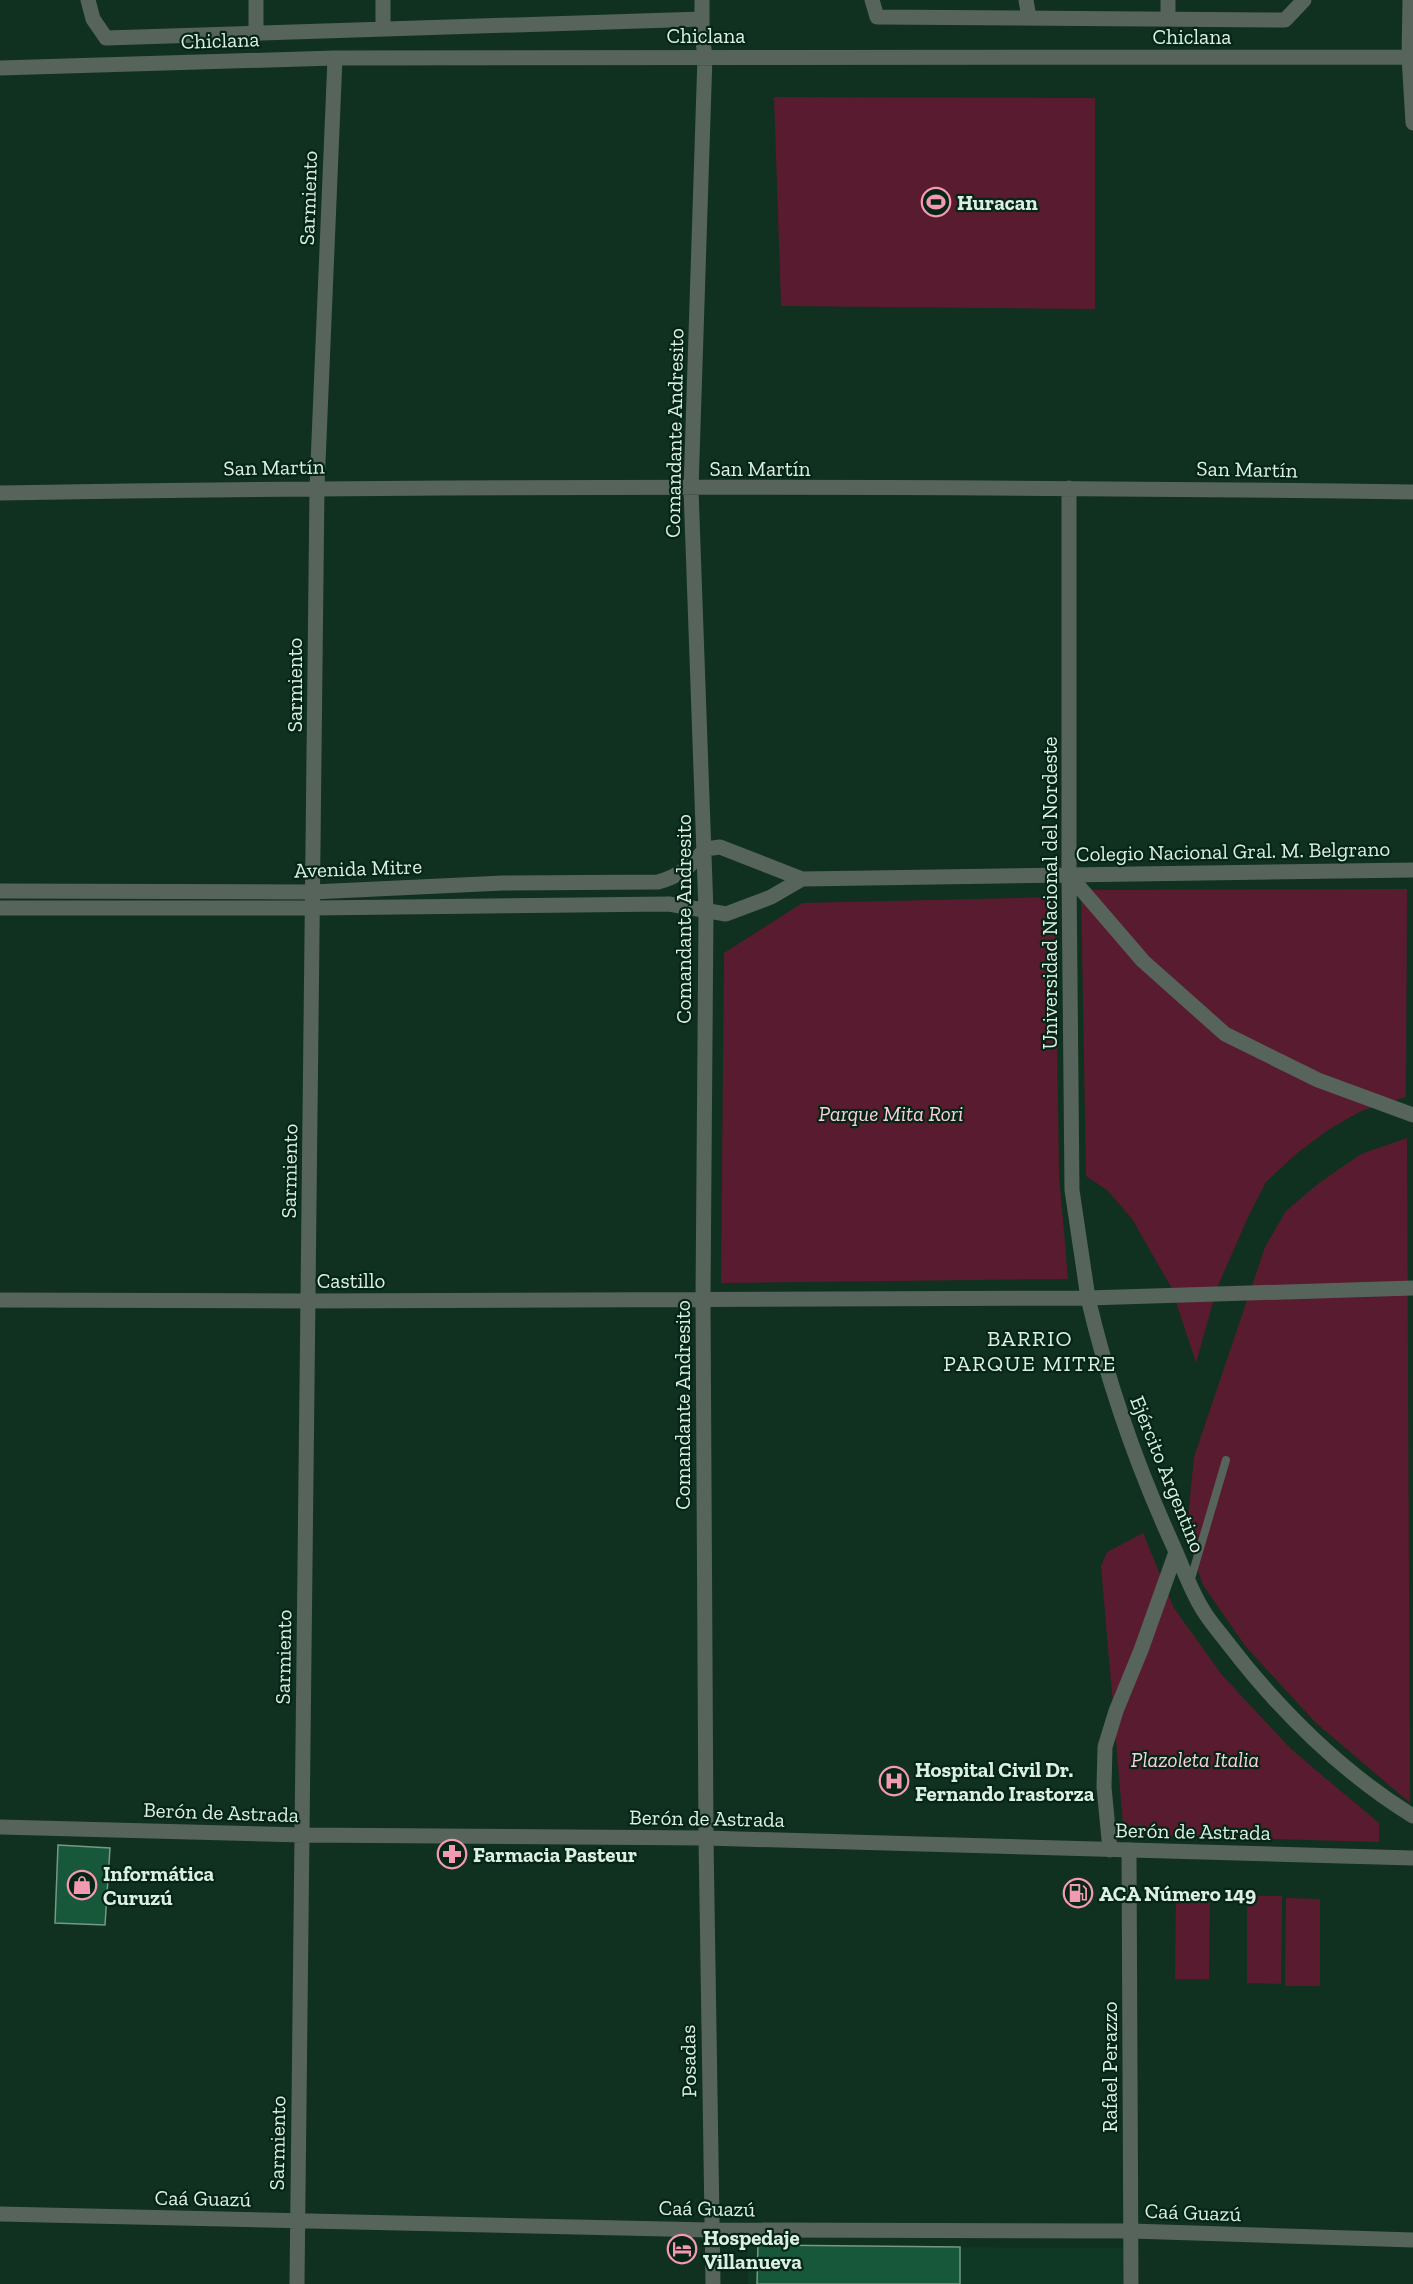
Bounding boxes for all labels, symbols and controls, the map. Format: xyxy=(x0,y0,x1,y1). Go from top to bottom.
street label: Chiclana xyxy=(667,23,745,48)
street label: Chiclana xyxy=(1153,24,1231,49)
street label: Chiclana xyxy=(180,26,260,54)
street label: Sarmiento xyxy=(294,150,322,246)
sports icon: Huracan xyxy=(920,186,952,218)
place label: Huracan xyxy=(957,190,1038,215)
street label: Comandante Andresito xyxy=(660,328,688,538)
street label: San Martín xyxy=(223,454,325,480)
street label: San Martín xyxy=(709,456,811,481)
street label: San Martín xyxy=(1196,456,1298,482)
street label: Sarmiento xyxy=(282,638,307,732)
street label: Universidad Nacional del Nordeste xyxy=(1037,736,1062,1049)
street label: Comandante Andresito xyxy=(671,814,696,1024)
street label: Colegio Nacional Gral. M. Belgrano xyxy=(1076,836,1390,866)
street label: Avenida Mitre xyxy=(294,853,423,883)
park label: Parque Mita Rori xyxy=(819,1101,963,1126)
street label: Sarmiento xyxy=(276,1123,302,1219)
street label: Castillo xyxy=(317,1268,385,1293)
street label: Comandante Andresito xyxy=(670,1300,695,1510)
district label: BARRIO PARQUE MITRE xyxy=(943,1325,1117,1377)
street label: Ejército Argentino xyxy=(1124,1392,1211,1556)
street label: Sarmiento xyxy=(270,1609,296,1705)
park label: Plazoleta Italia xyxy=(1131,1747,1259,1772)
place label: Hospital Civil Dr. Fernando Irastorza xyxy=(915,1757,1095,1806)
hospital icon: Hospital Civil Dr. Fernando Irastorza xyxy=(878,1765,910,1797)
street label: Berón de Astrada xyxy=(143,1797,299,1827)
street label: Berón de Astrada xyxy=(629,1804,785,1832)
street label: Berón de Astrada xyxy=(1115,1817,1271,1845)
pharmacy icon: Farmacia Pasteur xyxy=(436,1838,468,1870)
place label: Farmacia Pasteur xyxy=(473,1842,637,1867)
place label: Informática Curuzú xyxy=(103,1861,215,1910)
shop icon: Informática Curuzú xyxy=(66,1869,98,1901)
fuel station icon: ACA Número 149 xyxy=(1062,1877,1094,1909)
place label: ACA Número 149 xyxy=(1099,1881,1256,1906)
street label: Rafael Perazzo xyxy=(1097,2002,1122,2132)
street label: Posadas xyxy=(675,2024,701,2098)
street label: Sarmiento xyxy=(264,2095,290,2191)
street label: Caá Guazú xyxy=(154,2185,252,2211)
street label: Caá Guazú xyxy=(658,2195,756,2221)
street label: Caá Guazú xyxy=(1144,2198,1242,2226)
place label: Hospedaje Villanueva xyxy=(703,2225,802,2274)
hotel icon: Hospedaje Villanueva xyxy=(666,2233,698,2265)

